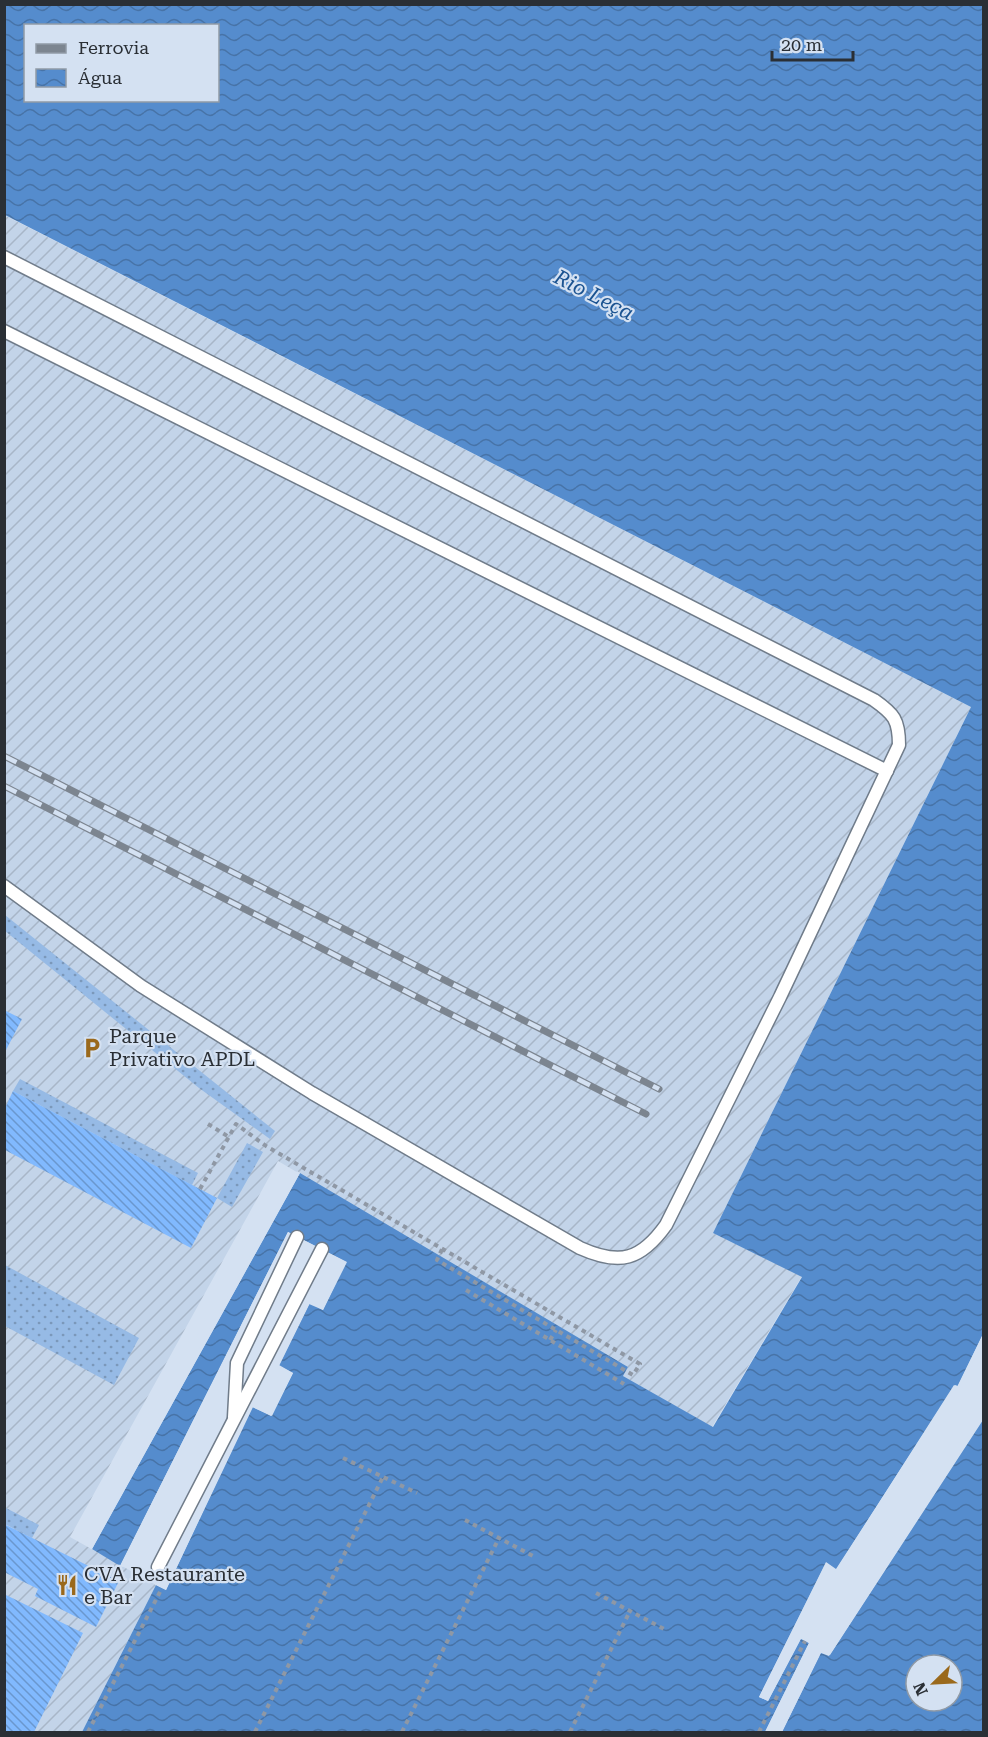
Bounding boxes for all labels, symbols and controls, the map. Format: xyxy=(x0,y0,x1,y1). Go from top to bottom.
legend xyxy=(24,24,219,102)
scale bar xyxy=(772,24,853,62)
text: 20 m xyxy=(781,34,822,55)
text: Ferrovia xyxy=(78,37,149,58)
text: Água xyxy=(78,67,122,88)
water label: Rio Leça xyxy=(549,264,638,325)
place label: Parque Privativo APDL xyxy=(109,1024,255,1071)
parking icon: Parque Privativo APDL xyxy=(80,1036,104,1060)
place label: CVA Restaurante e Bar xyxy=(84,1562,245,1609)
restaurant icon: CVA Restaurante e Bar xyxy=(55,1573,79,1597)
north arrow xyxy=(904,1653,964,1713)
text: N xyxy=(910,1679,932,1698)

